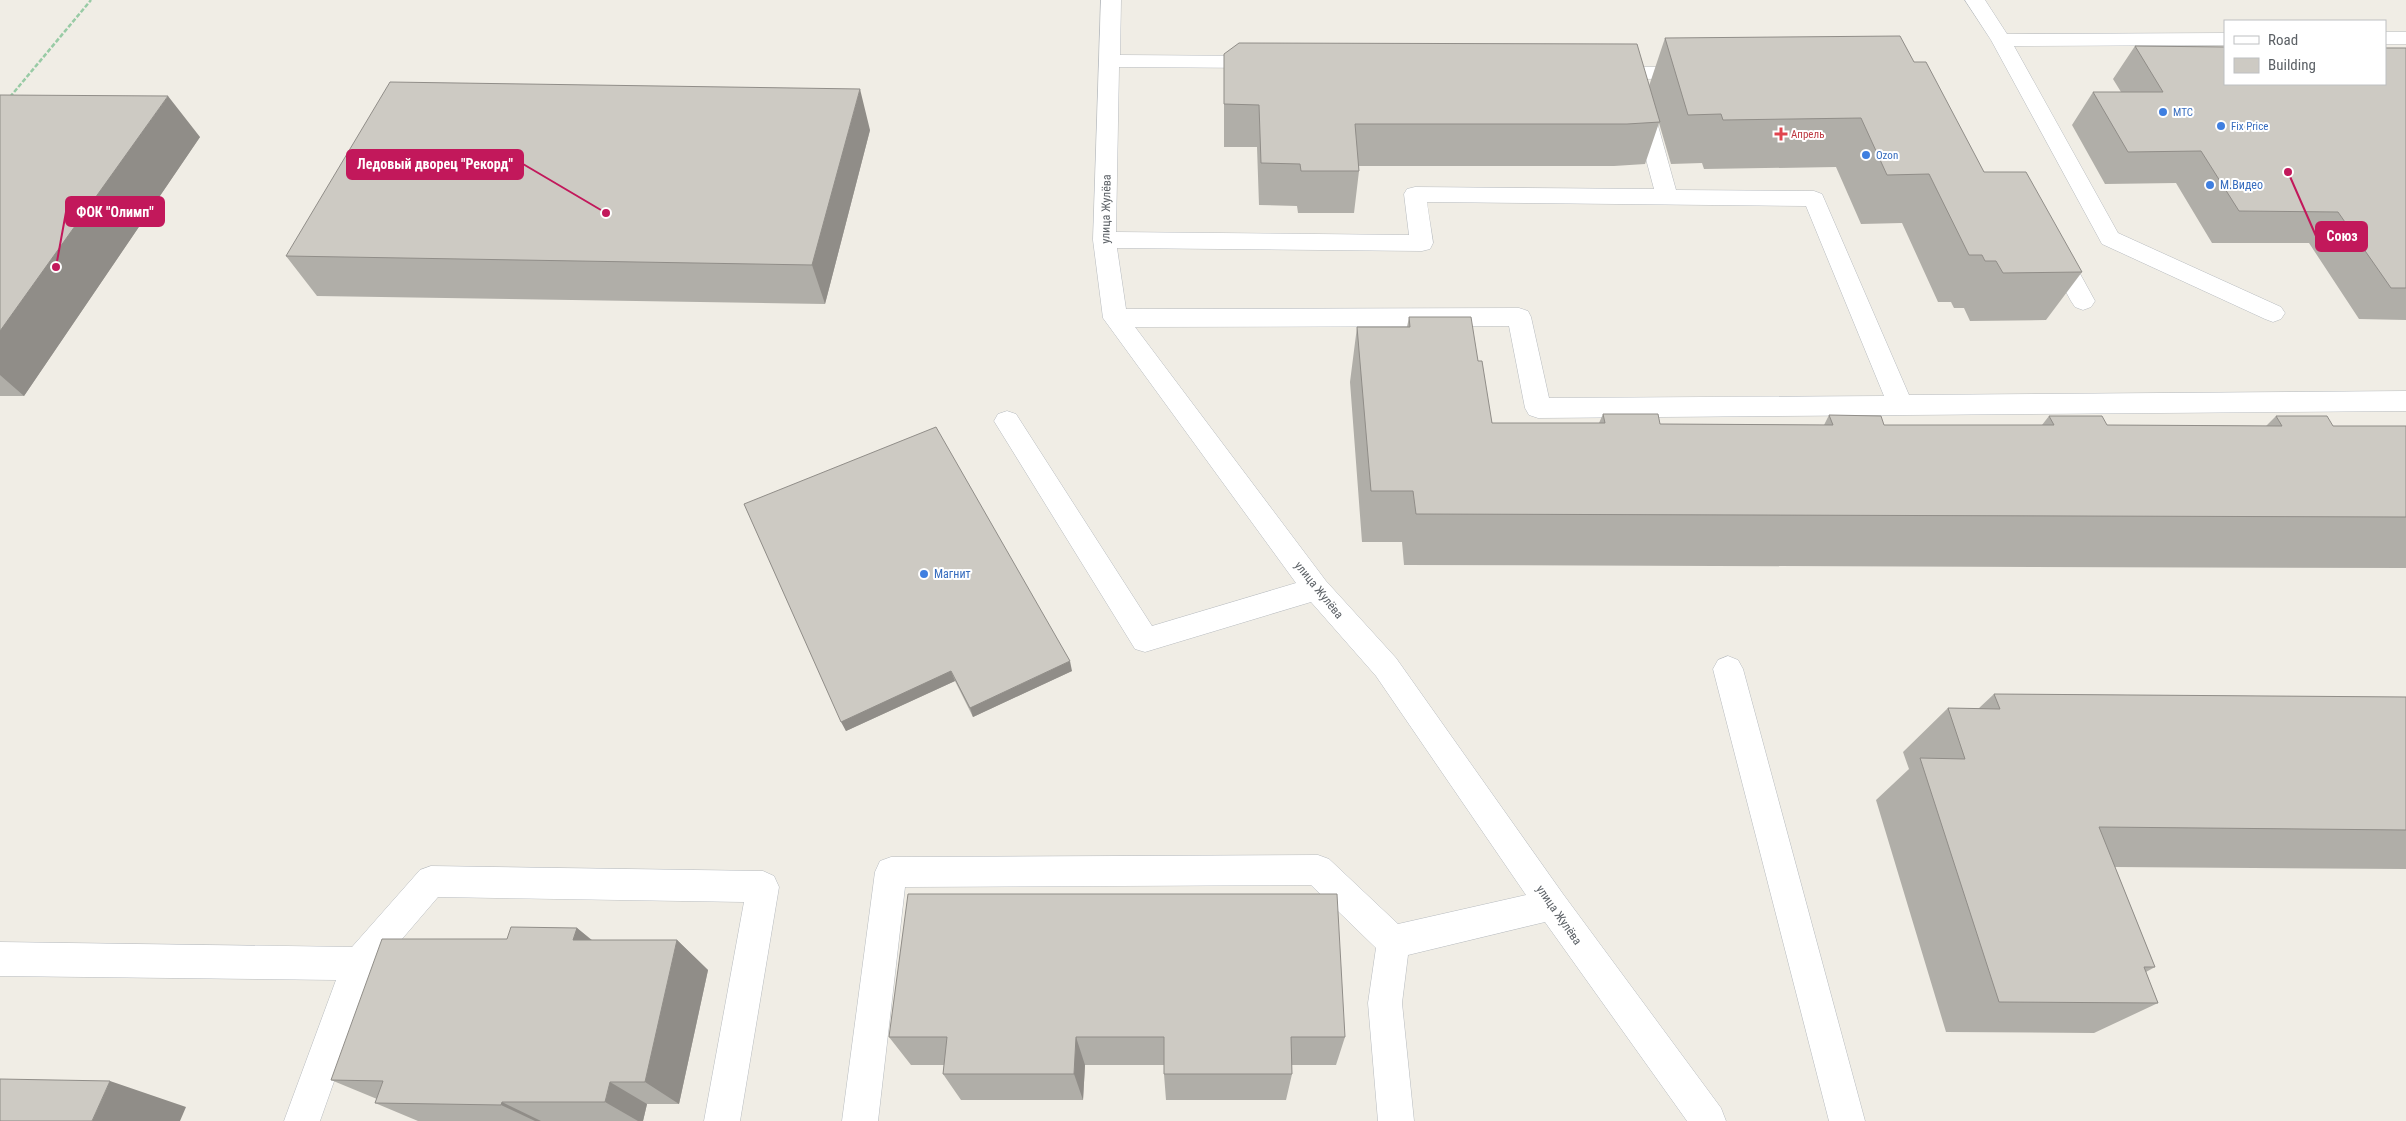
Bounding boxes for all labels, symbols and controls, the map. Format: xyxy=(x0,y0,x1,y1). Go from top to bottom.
legend xyxy=(2224,20,2386,85)
text: Road xyxy=(2268,31,2298,49)
text: Building xyxy=(2268,56,2316,74)
marker: МТС xyxy=(2157,106,2169,118)
place label: МТС xyxy=(2173,106,2193,119)
marker: Fix Price xyxy=(2215,120,2227,132)
place label: Fix Price xyxy=(2231,120,2268,133)
marker: Апрель xyxy=(1775,128,1787,140)
place label: Апрель xyxy=(1791,128,1824,141)
marker: Ozon xyxy=(1860,149,1872,161)
place label: Ozon xyxy=(1876,149,1898,162)
callout: Ледовый дворец "Рекорд" xyxy=(347,150,523,179)
text: Ледовый дворец "Рекорд" xyxy=(357,156,513,172)
street label: улица Жулёва xyxy=(1098,174,1114,244)
place label: М.Видео xyxy=(2220,178,2263,192)
marker: М.Видео xyxy=(2204,179,2216,191)
callout: ФОК "Олимп" xyxy=(66,197,164,226)
text: ФОК "Олимп" xyxy=(76,204,154,220)
callout: Союз xyxy=(2316,222,2367,251)
text: Союз xyxy=(2326,228,2358,244)
street label: улица Жулёва xyxy=(1292,559,1346,622)
place label: Магнит xyxy=(934,567,971,581)
marker: Магнит xyxy=(918,568,930,580)
street label: улица Жулёва xyxy=(1533,883,1585,948)

